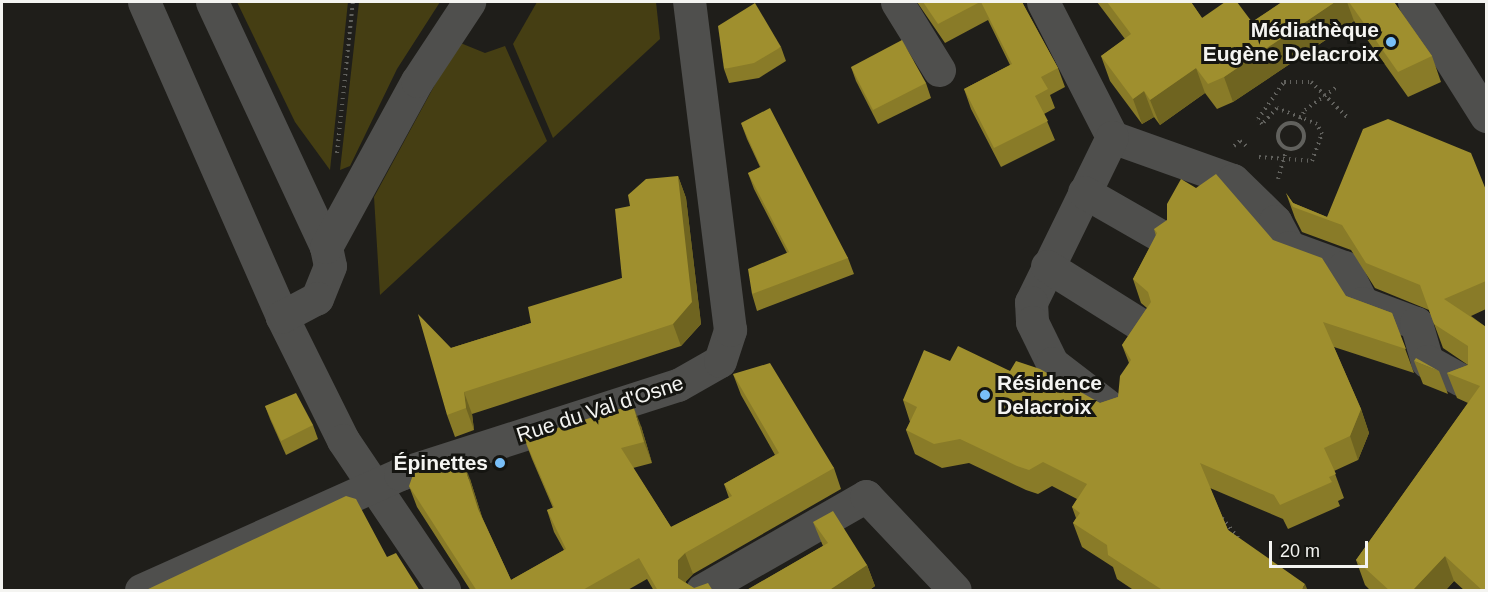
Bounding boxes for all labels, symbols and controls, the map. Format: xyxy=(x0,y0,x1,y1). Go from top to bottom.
place label: Médiathèque Eugène Delacroix xyxy=(1203,17,1379,67)
marker: Médiathèque Eugène Delacroix xyxy=(1384,35,1398,49)
street label: Rue du Val d'Osne xyxy=(513,370,687,448)
place label: Résidence Delacroix xyxy=(997,370,1102,420)
marker: Résidence Delacroix xyxy=(978,388,992,402)
place label: Épinettes xyxy=(393,450,488,476)
marker: Épinettes xyxy=(493,456,507,470)
scale bar xyxy=(1272,529,1371,567)
text: 20 m xyxy=(1280,541,1320,561)

